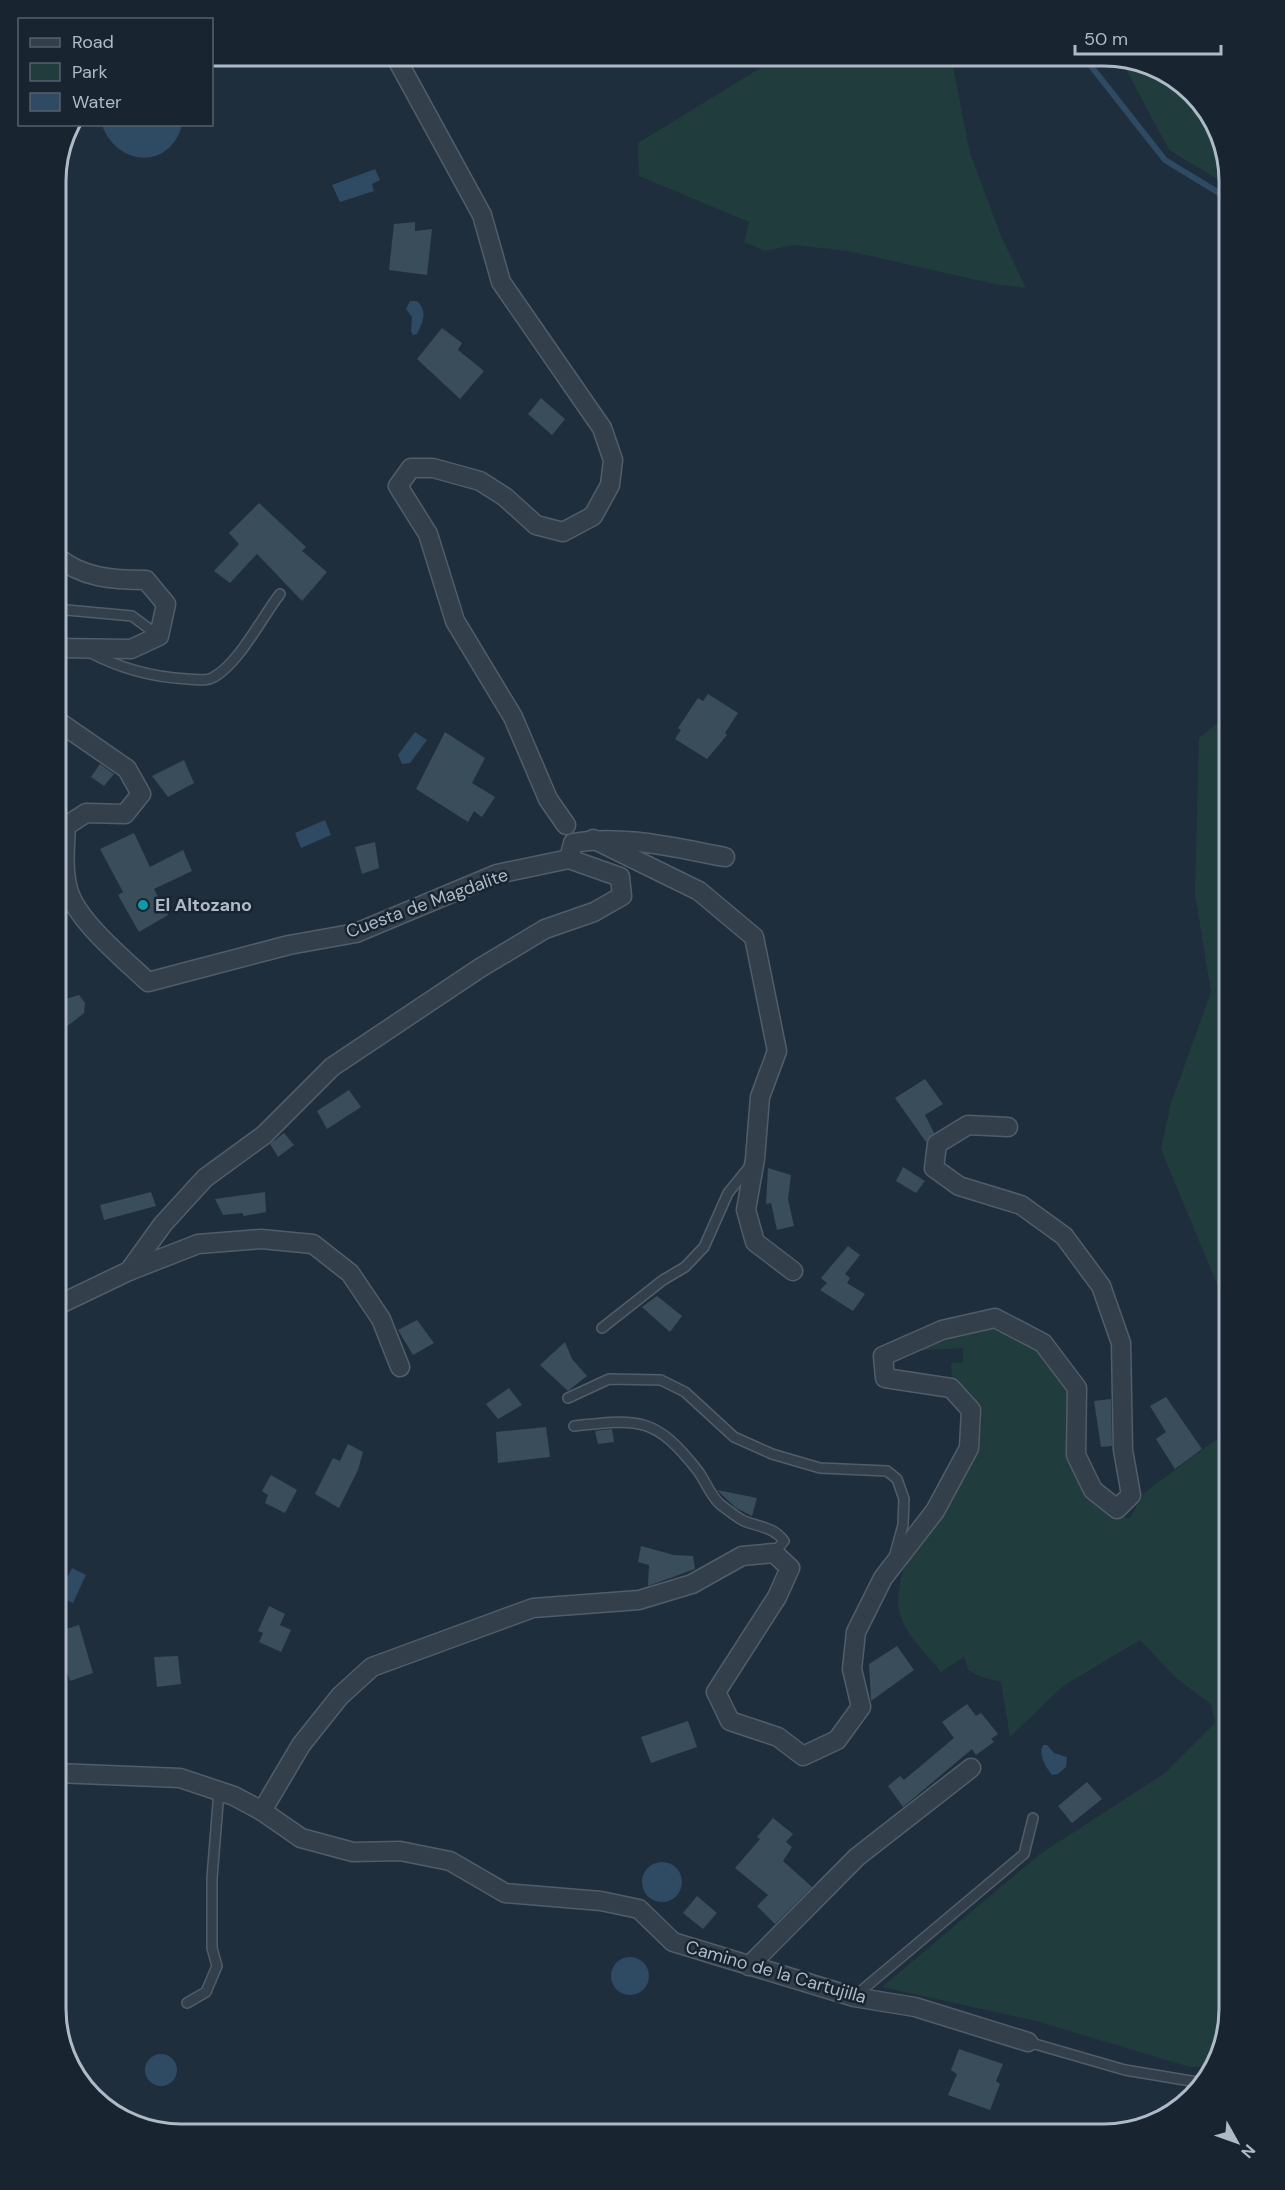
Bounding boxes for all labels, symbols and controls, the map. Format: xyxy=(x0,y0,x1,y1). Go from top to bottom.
legend xyxy=(18,18,213,126)
scale bar xyxy=(1075,18,1220,56)
text: 50 m xyxy=(1084,27,1128,51)
text: Road xyxy=(72,30,114,54)
text: Park xyxy=(72,60,108,84)
text: Water xyxy=(72,90,122,114)
street label: Cuesta de Magdalite xyxy=(343,862,511,944)
place label: El Altozano xyxy=(155,893,252,917)
marker: El Altozano xyxy=(136,898,150,912)
street label: Camino de la Cartujilla xyxy=(683,1935,869,2009)
north arrow xyxy=(1207,2112,1267,2172)
text: N xyxy=(1236,2140,1260,2163)

